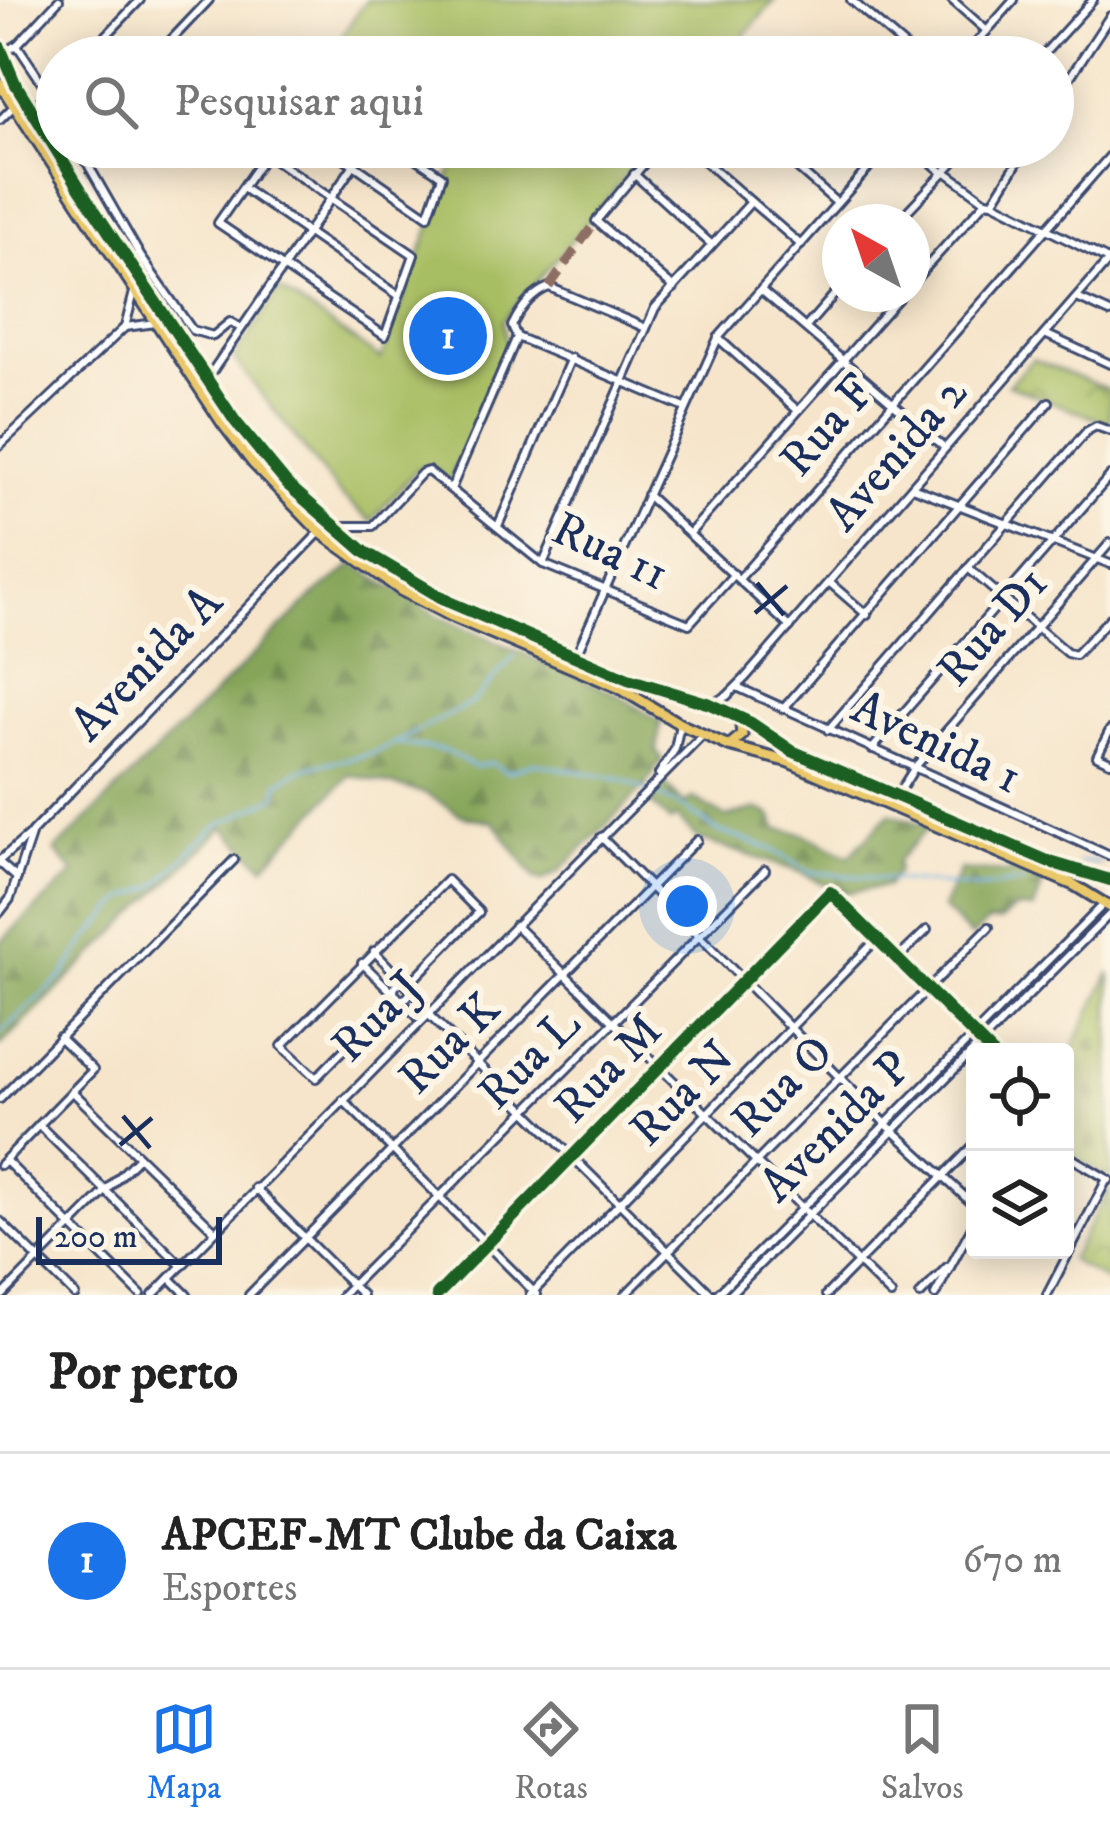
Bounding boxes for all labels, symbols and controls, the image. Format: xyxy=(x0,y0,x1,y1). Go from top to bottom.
search box xyxy=(36,36,1074,168)
icon: search xyxy=(78,69,144,135)
text: Pesquisar aqui xyxy=(174,74,424,130)
north arrow xyxy=(822,204,930,312)
pin: 1 xyxy=(409,291,487,381)
street label: Rua F xyxy=(768,363,888,489)
street label: Avenida 2 xyxy=(813,364,981,544)
street label: Rua 11 xyxy=(542,499,678,605)
street label: Rua D1 xyxy=(925,555,1061,699)
street label: Avenida A xyxy=(58,573,236,754)
street label: Avenida 1 xyxy=(842,678,1030,808)
your location xyxy=(657,876,717,936)
street label: Rua J xyxy=(320,959,436,1075)
street label: Rua K xyxy=(387,980,514,1107)
street label: Rua L xyxy=(466,995,594,1123)
street label: Rua M xyxy=(542,1002,676,1136)
street label: Rua O xyxy=(719,1023,847,1151)
street label: Rua N xyxy=(618,1029,748,1159)
street label: Avenida P xyxy=(747,1038,925,1216)
map controls xyxy=(966,1043,1074,1259)
button: locate xyxy=(966,1043,1074,1151)
button: layers xyxy=(966,1151,1074,1259)
scale bar xyxy=(36,1211,222,1264)
text: 200 m xyxy=(54,1217,138,1258)
text: Por perto xyxy=(48,1341,238,1405)
text: APCEF-MT Clube da Caixa xyxy=(162,1508,677,1564)
text: 1 xyxy=(80,1536,94,1585)
text: 670 m xyxy=(963,1536,1062,1585)
text: Esportes xyxy=(162,1564,297,1613)
tab: Mapa xyxy=(147,1696,221,1809)
tab: Rotas xyxy=(514,1696,588,1809)
tab: Salvos xyxy=(881,1696,963,1809)

